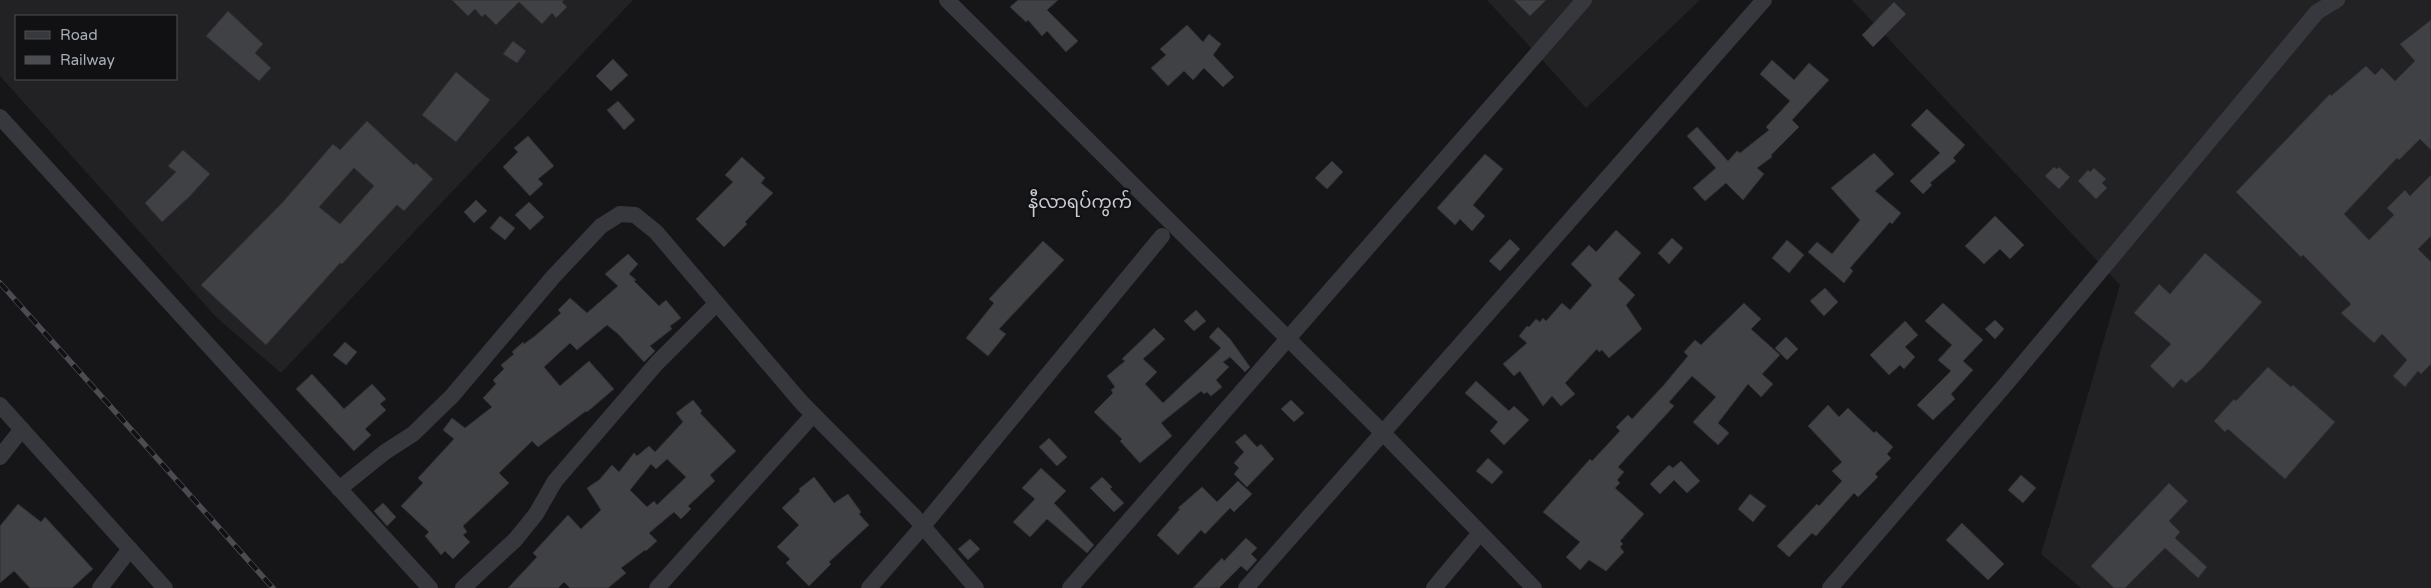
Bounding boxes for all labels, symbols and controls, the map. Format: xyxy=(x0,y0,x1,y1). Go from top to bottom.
legend xyxy=(15,15,178,80)
text: Road xyxy=(60,26,98,44)
text: Railway xyxy=(60,51,115,69)
district label: နီလာရပ်ကွက် xyxy=(1028,188,1132,217)

